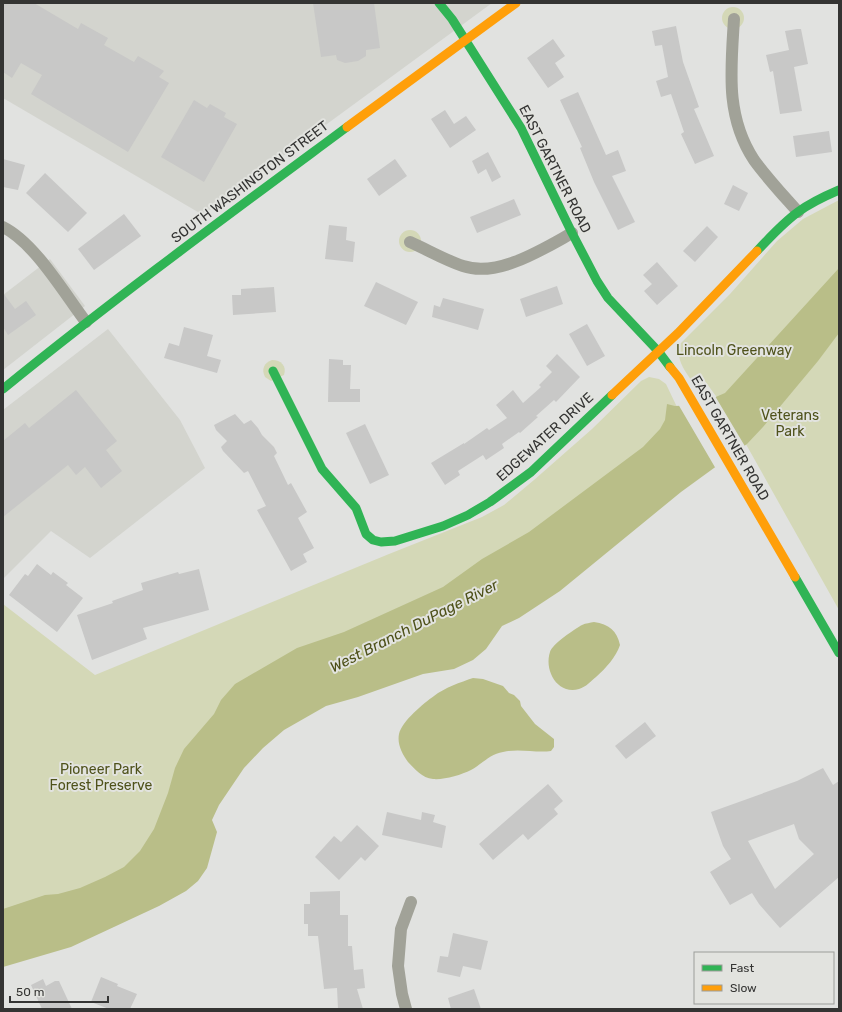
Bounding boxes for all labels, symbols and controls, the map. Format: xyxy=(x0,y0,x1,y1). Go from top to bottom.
street label: EAST GARTNER ROAD xyxy=(515,102,595,236)
street label: SOUTH WASHINGTON STREET xyxy=(168,117,332,247)
park label: Lincoln Greenway xyxy=(676,342,792,359)
street label: EAST GARTNER ROAD xyxy=(687,372,773,504)
street label: EDGEWATER DRIVE xyxy=(493,389,597,485)
park label: Veterans Park xyxy=(761,407,819,440)
water label: West Branch DuPage River xyxy=(327,575,502,676)
park label: Pioneer Park Forest Preserve xyxy=(50,761,153,794)
legend xyxy=(694,952,834,1004)
text: Fast xyxy=(730,961,754,975)
scale bar xyxy=(10,978,108,1004)
text: Slow xyxy=(730,981,757,995)
text: 50 m xyxy=(16,985,44,999)

